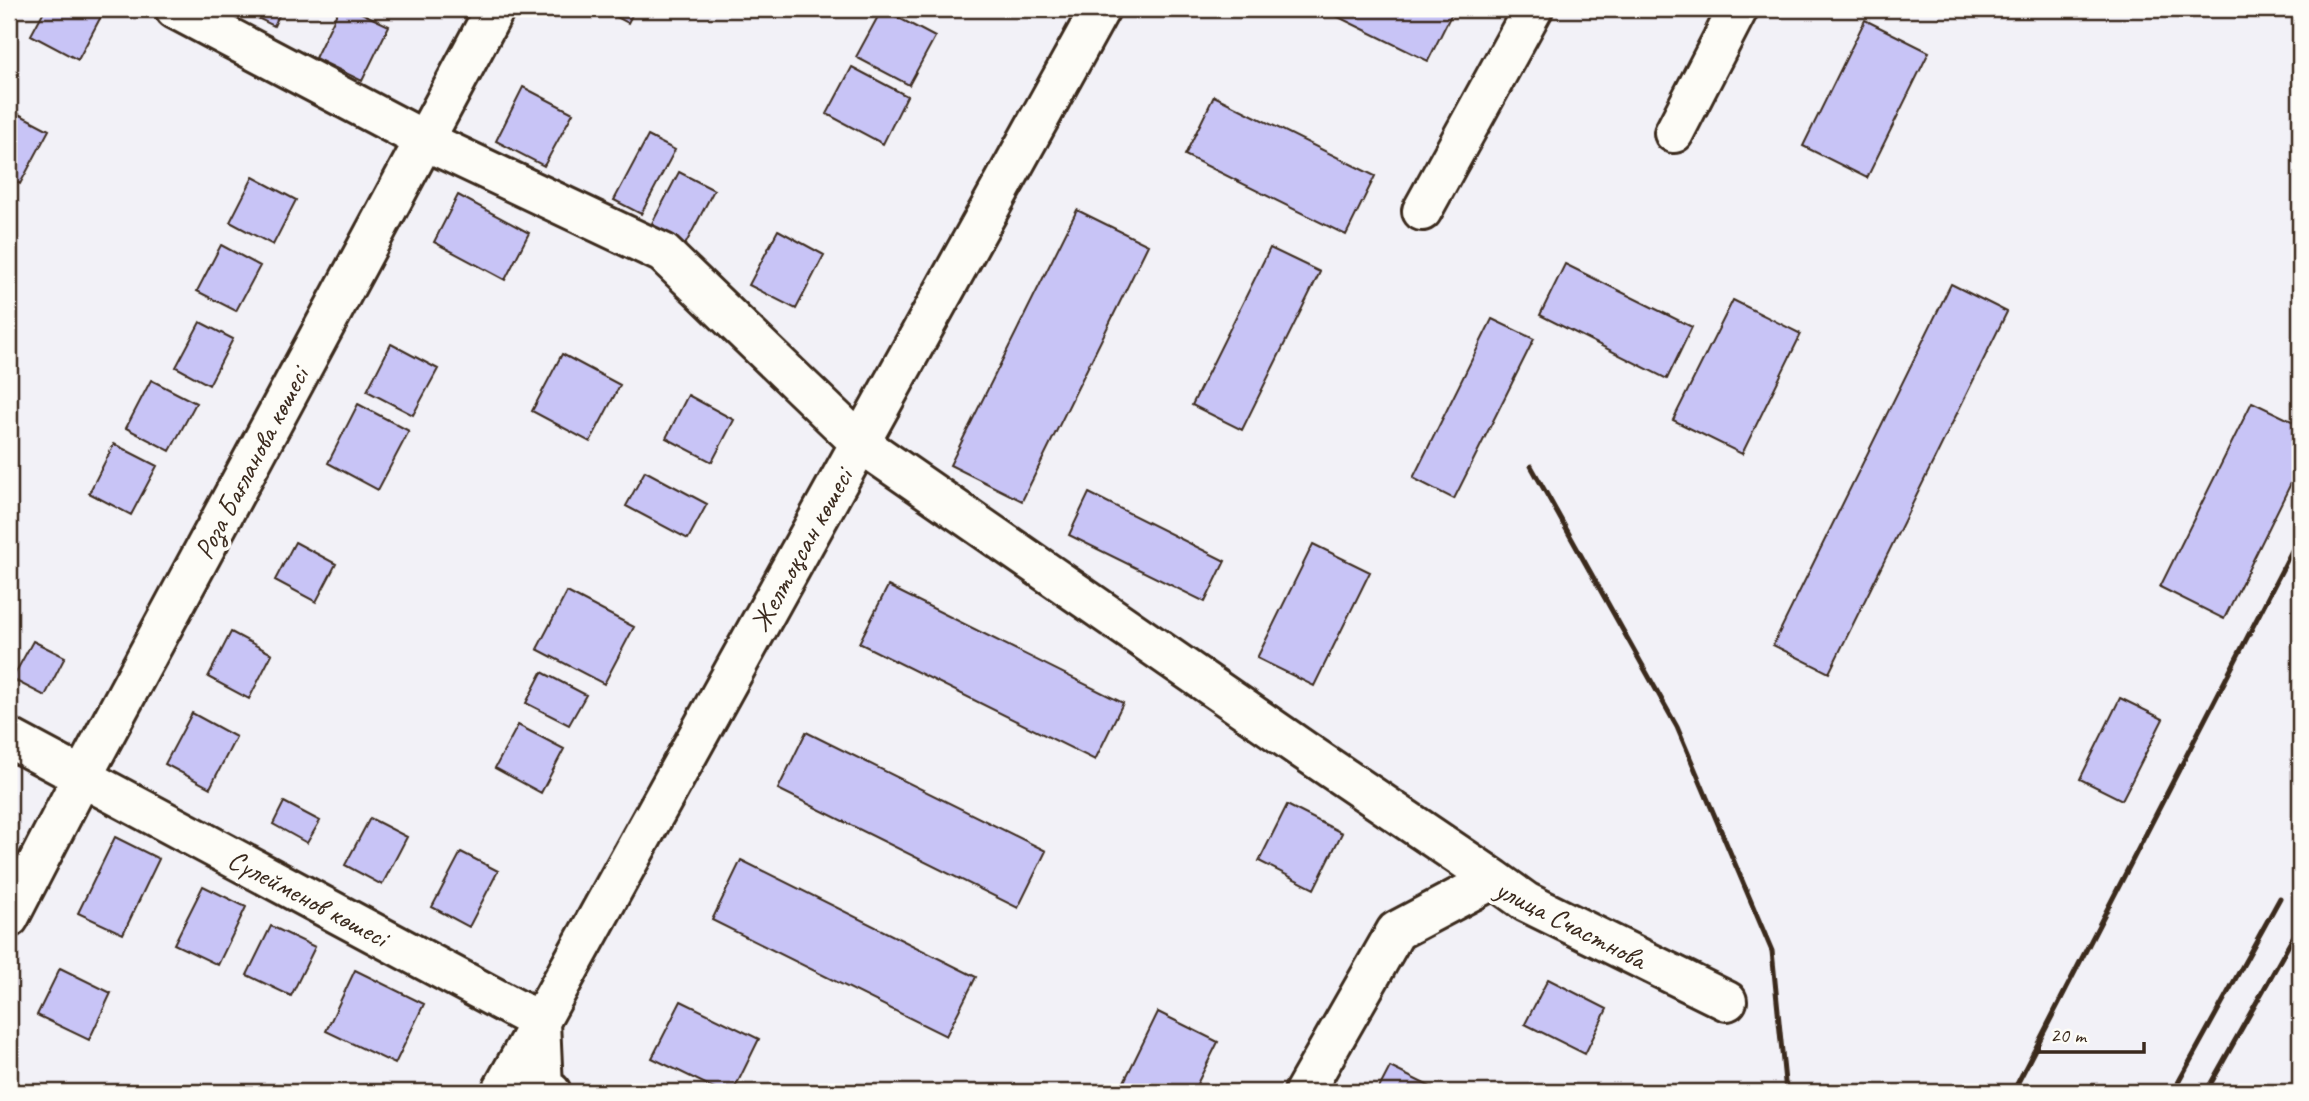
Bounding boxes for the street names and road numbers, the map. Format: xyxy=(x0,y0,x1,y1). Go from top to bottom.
street label: Роза Бағланова көшесі xyxy=(186,358,319,565)
street label: Желтоқсан көшесі xyxy=(742,459,862,638)
street label: Сүлейменов көшесі xyxy=(222,841,397,956)
street label: улица Счастнова xyxy=(1488,870,1654,978)

